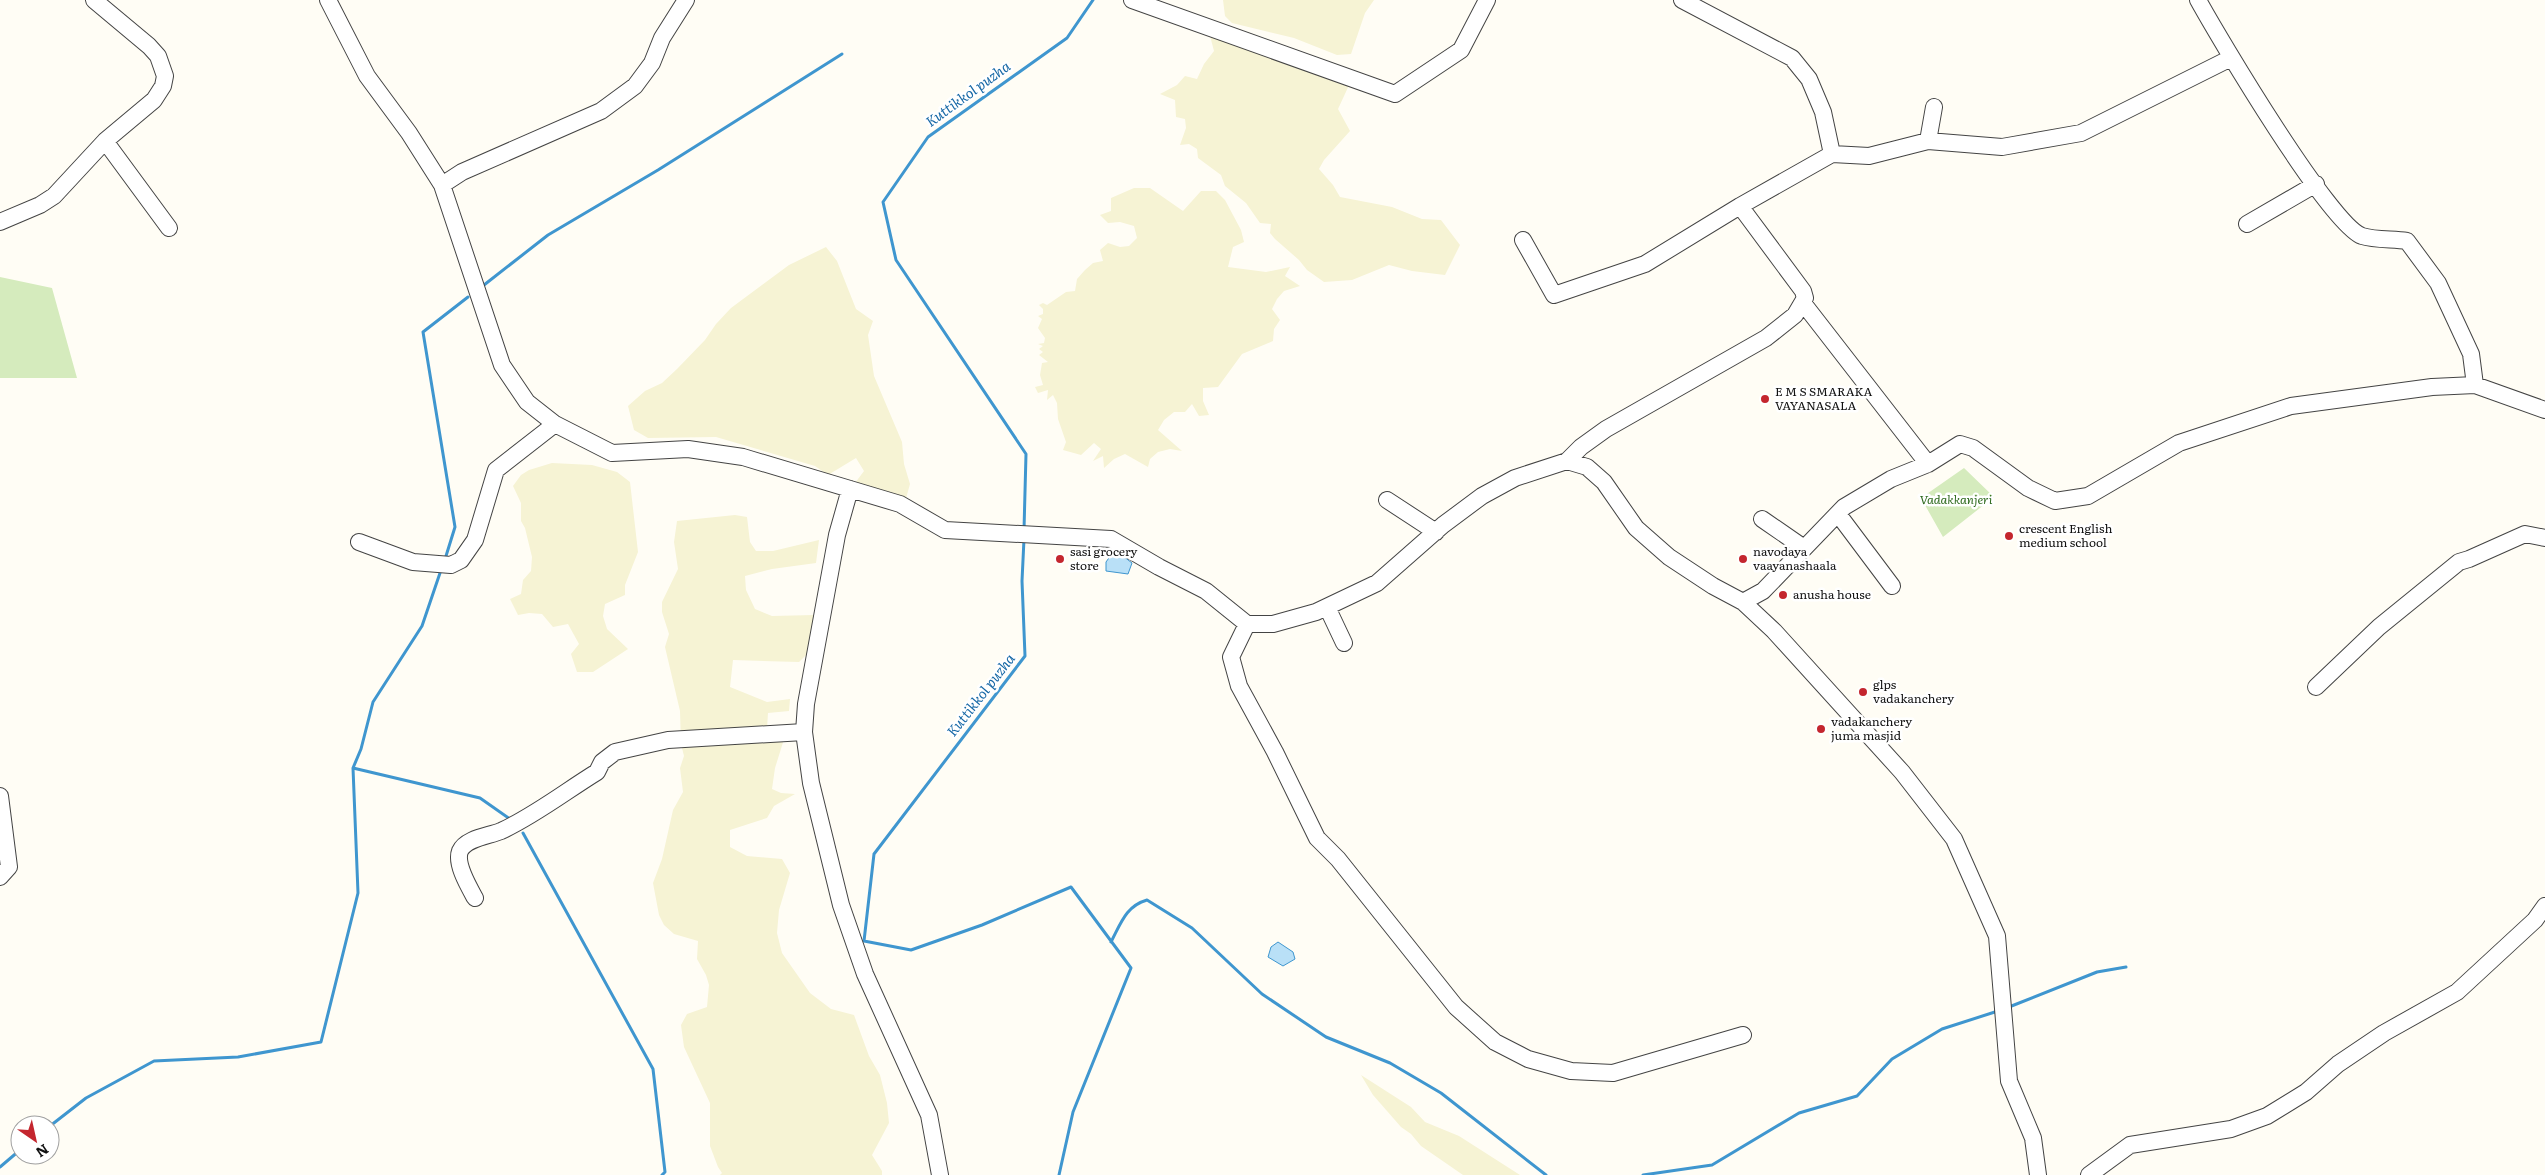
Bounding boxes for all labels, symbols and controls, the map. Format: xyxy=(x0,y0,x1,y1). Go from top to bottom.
water label: Kuttikkol puzha xyxy=(921,56,1014,131)
place label: E M S SMARAKA VAYANASALA xyxy=(1775,382,1873,414)
marker: E M S SMARAKA VAYANASALA xyxy=(1759,393,1771,405)
park label: Vadakkanjeri xyxy=(1920,490,1993,508)
place label: crescent English medium school xyxy=(2019,519,2112,551)
marker: crescent English medium school xyxy=(2003,530,2015,542)
place label: sasi grocery store xyxy=(1070,542,1138,574)
place label: navodaya vaayanashaala xyxy=(1753,542,1837,574)
marker: sasi grocery store xyxy=(1054,553,1066,565)
marker: navodaya vaayanashaala xyxy=(1737,553,1749,565)
place label: anusha house xyxy=(1793,585,1871,603)
marker: anusha house xyxy=(1777,589,1789,601)
water label: Kuttikkol puzha xyxy=(941,649,1019,740)
place label: glps vadakanchery xyxy=(1873,675,1954,707)
marker: glps vadakanchery xyxy=(1857,686,1869,698)
place label: vadakanchery juma masjid xyxy=(1831,712,1912,744)
marker: vadakanchery juma masjid xyxy=(1815,723,1827,735)
north arrow xyxy=(10,1115,60,1165)
text: N xyxy=(32,1140,53,1163)

